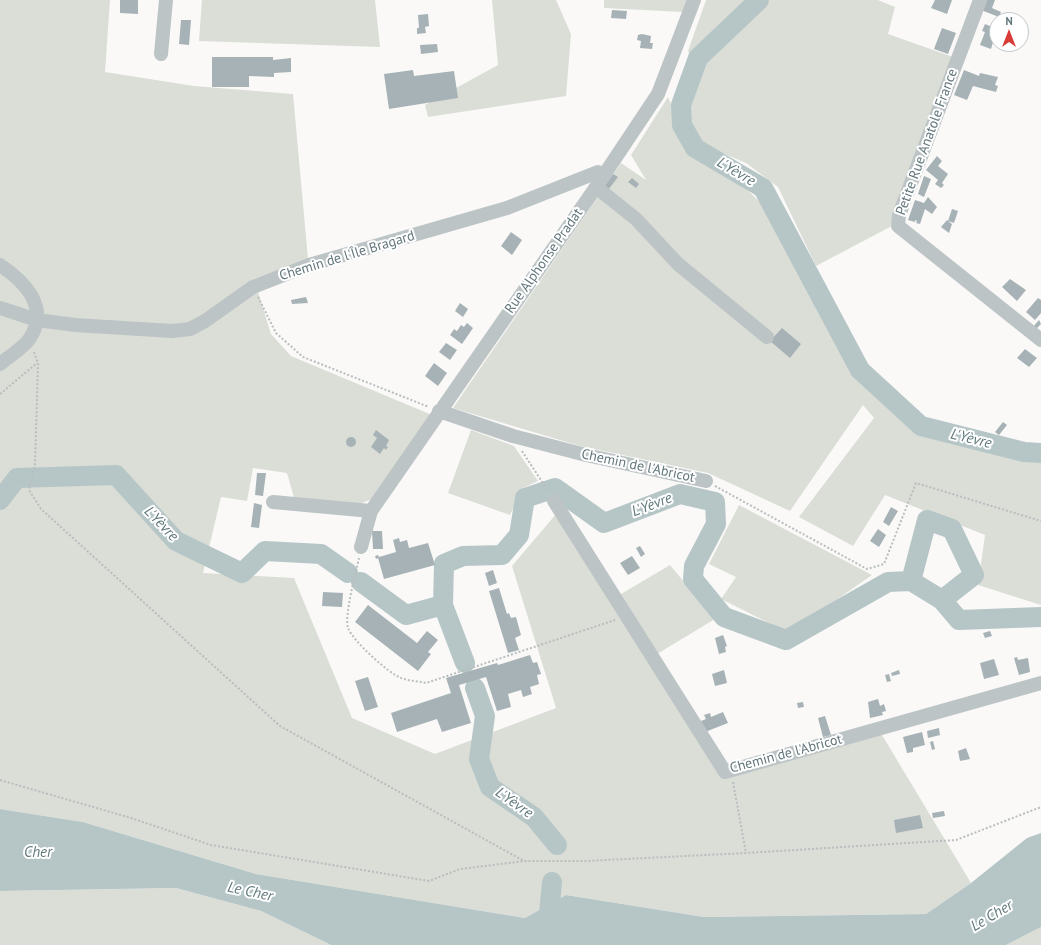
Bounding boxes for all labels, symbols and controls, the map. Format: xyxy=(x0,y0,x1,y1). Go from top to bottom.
north arrow xyxy=(989,12,1029,52)
text: N xyxy=(1005,14,1013,28)
street label: Petite Rue Anatole France xyxy=(893,67,961,217)
water label: L'Yèvre xyxy=(714,154,758,190)
street label: Rue Alphonse Pradat xyxy=(501,205,587,317)
street label: Chemin de l'Île Bragard xyxy=(277,227,417,285)
water label: L'Yèvre xyxy=(949,425,993,453)
street label: Chemin de l'Abricot xyxy=(580,446,696,486)
water label: L'Yèvre xyxy=(629,489,675,521)
water label: L'Yèvre xyxy=(140,503,182,545)
street label: Chemin de l'Abricot xyxy=(728,731,844,777)
water label: L'Yèvre xyxy=(492,784,536,822)
water label: Cher xyxy=(24,844,52,862)
water label: Le Cher xyxy=(226,878,274,906)
water label: Le Cher xyxy=(968,897,1016,935)

